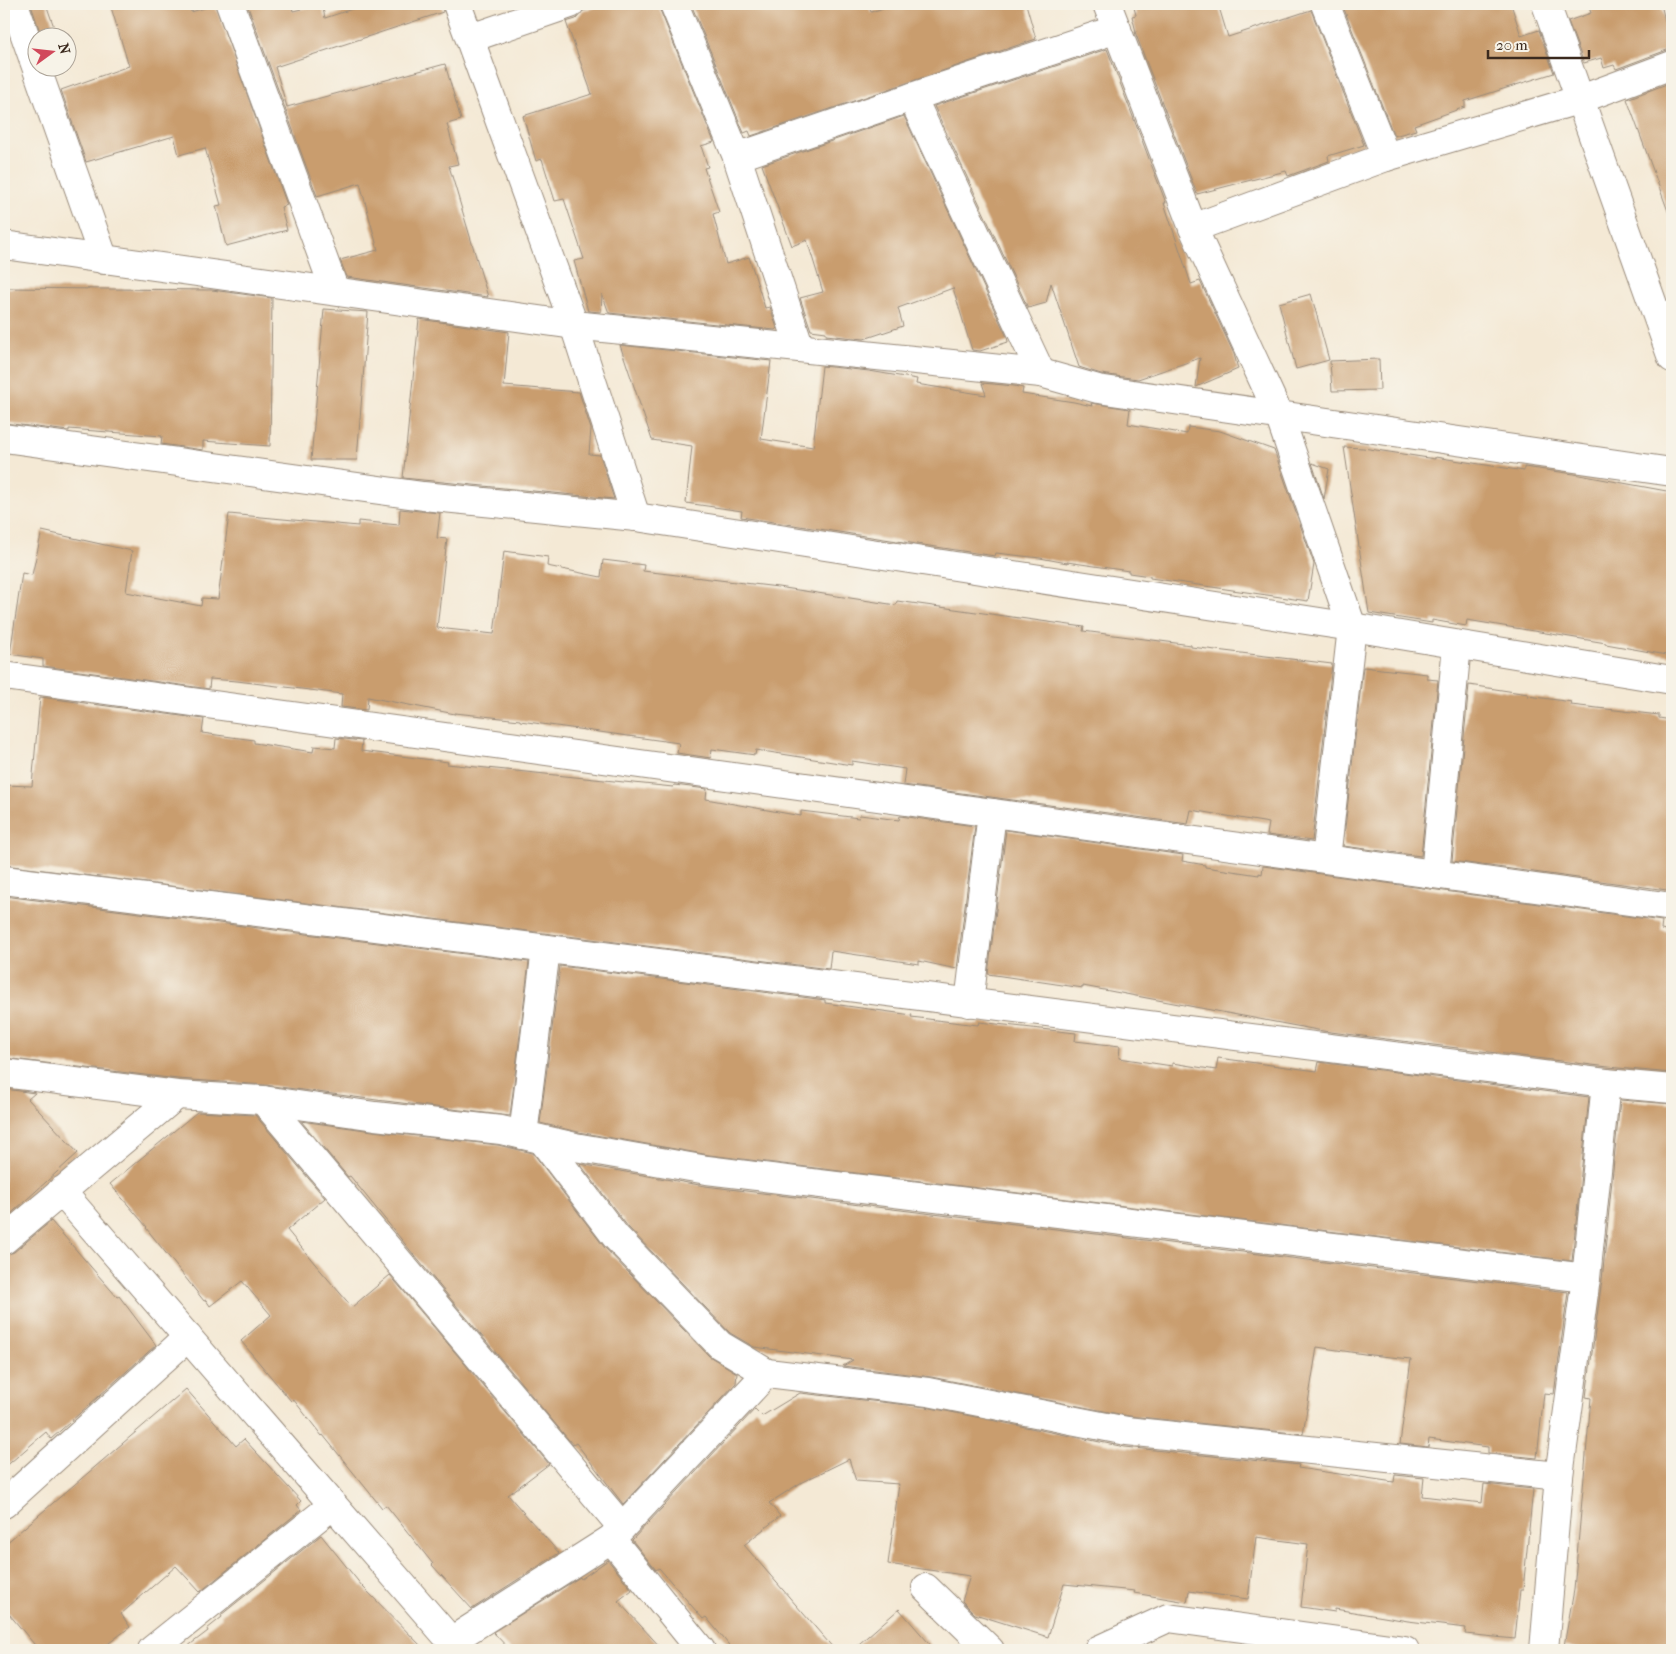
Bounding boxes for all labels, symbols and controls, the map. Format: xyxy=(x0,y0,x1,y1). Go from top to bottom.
north arrow xyxy=(28,28,78,78)
scale bar xyxy=(1488,28,1590,60)
text: 20 m xyxy=(1496,36,1528,54)
text: N xyxy=(54,41,74,56)

